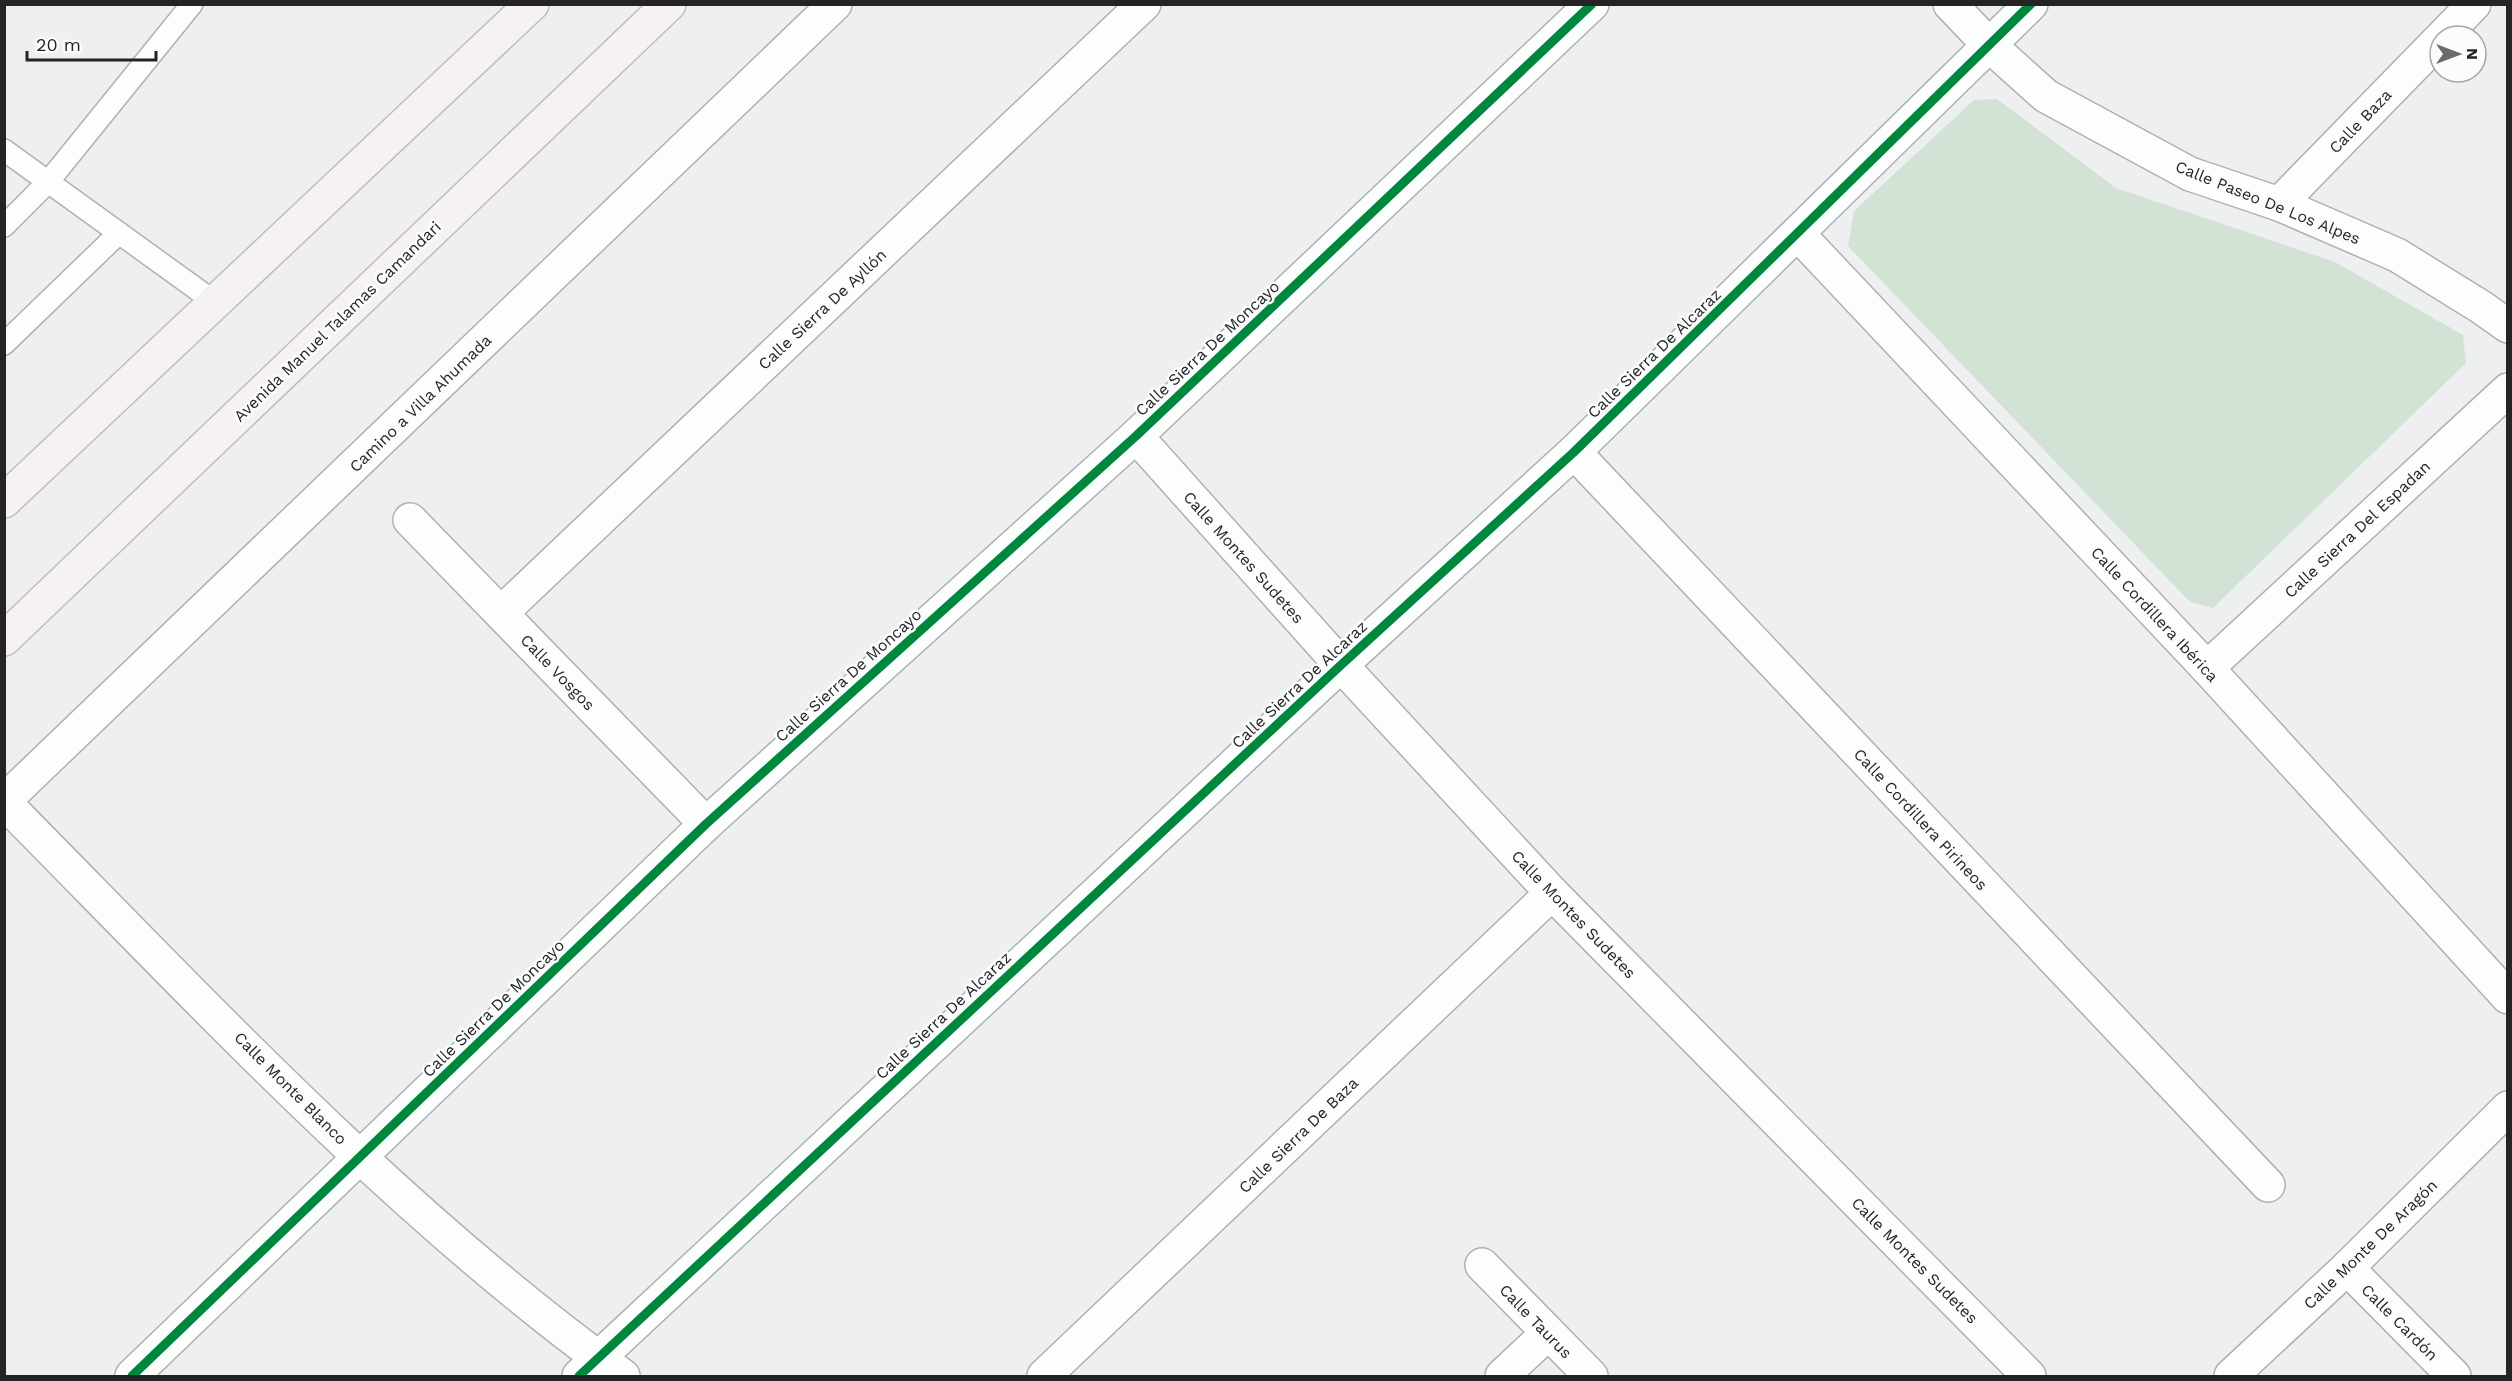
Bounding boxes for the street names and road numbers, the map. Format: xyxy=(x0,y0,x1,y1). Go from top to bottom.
street label: Calle Baza xyxy=(2325,85,2396,157)
street label: Calle Paseo De Los Alpes xyxy=(2173,157,2363,248)
street label: Avenida Manuel Talamas Camandari xyxy=(230,217,445,426)
street label: Calle Sierra De Ayllón xyxy=(754,245,890,374)
street label: Calle Sierra De Moncayo xyxy=(1131,277,1283,420)
street label: Calle Sierra De Alcaraz xyxy=(1584,285,1725,422)
street label: Camino a Villa Ahumada xyxy=(346,331,495,476)
street label: Calle Sierra Del Espadan xyxy=(2280,457,2434,602)
street label: Calle Montes Sudetes xyxy=(1179,488,1308,627)
street label: Calle Cordillera Ibérica xyxy=(2087,543,2222,686)
street label: Calle Sierra De Moncayo xyxy=(771,605,925,746)
street label: Calle Sierra De Alcaraz xyxy=(1228,617,1371,752)
street label: Calle Vosgos xyxy=(517,630,599,714)
street label: Calle Cordillera Pirineos xyxy=(1850,744,1991,894)
street label: Calle Montes Sudetes xyxy=(1508,846,1640,982)
street label: Calle Sierra De Moncayo xyxy=(418,936,568,1081)
street label: Calle Sierra De Alcaraz xyxy=(872,948,1015,1083)
street label: Calle Monte Blanco xyxy=(230,1028,351,1149)
street label: Calle Sierra De Baza xyxy=(1235,1073,1362,1197)
street label: Calle Monte De Aragón xyxy=(2300,1176,2441,1313)
street label: Calle Montes Sudetes xyxy=(1848,1193,1982,1327)
street label: Calle Taurus xyxy=(1496,1280,1576,1362)
street label: Calle Cardón xyxy=(2357,1280,2442,1365)

